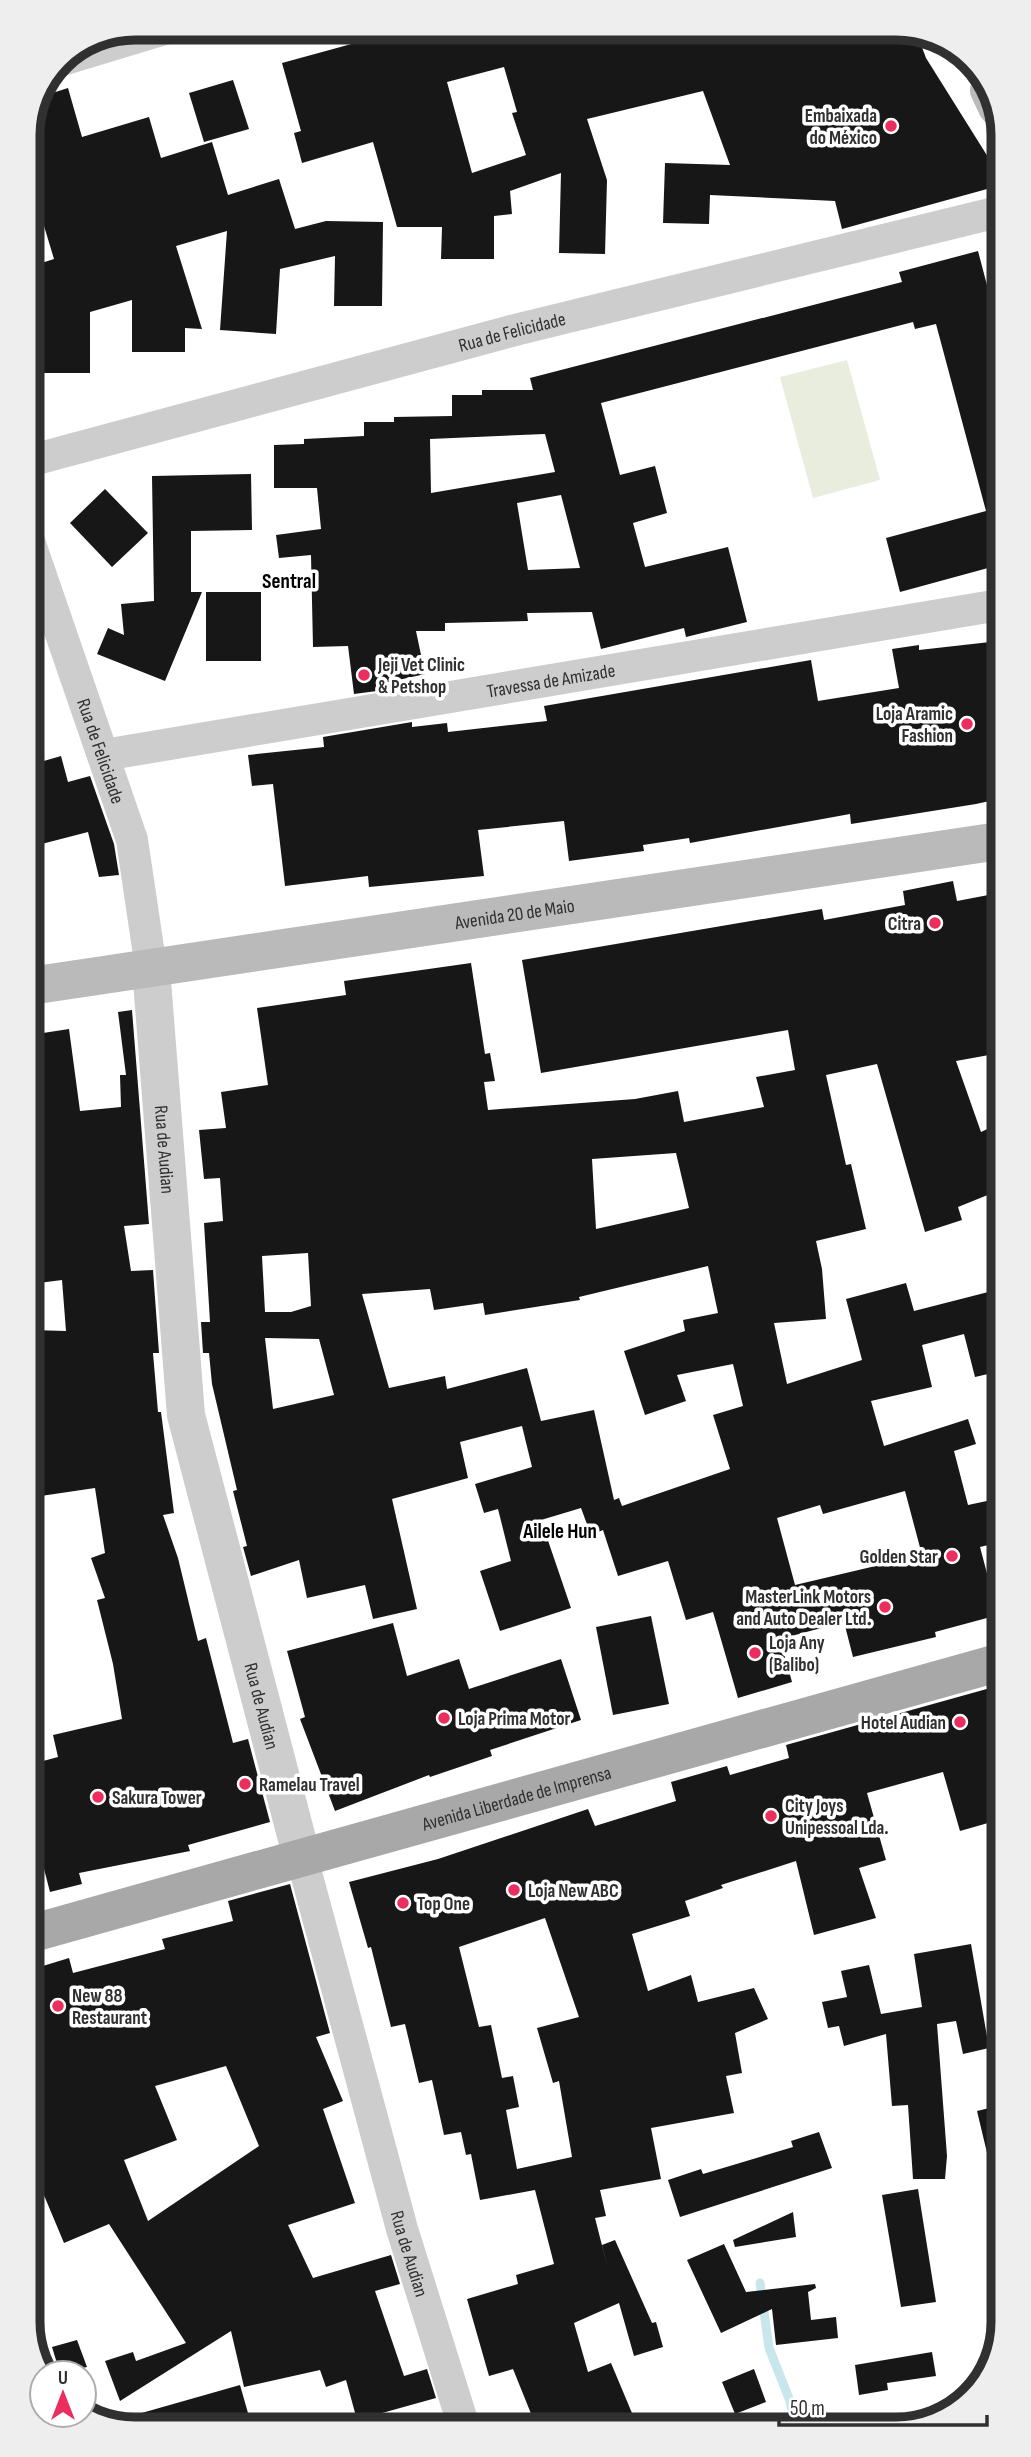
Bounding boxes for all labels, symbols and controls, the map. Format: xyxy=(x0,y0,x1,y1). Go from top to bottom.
place label: Embaixada do México xyxy=(805,105,877,150)
marker: Embaixada do México xyxy=(883,118,899,134)
street label: Rua de Felicidade xyxy=(456,308,568,358)
district label: Sentral xyxy=(262,569,316,594)
place label: Jeji Vet Clinic & Petshop xyxy=(377,654,465,699)
street label: Travessa de Amizade xyxy=(485,660,617,704)
marker: Jeji Vet Clinic & Petshop xyxy=(356,667,372,683)
street label: Rua de Felicidade xyxy=(71,696,129,807)
place label: Loja Aramic Fashion xyxy=(876,703,953,748)
marker: Loja Aramic Fashion xyxy=(959,716,975,732)
street label: Avenida 20 de Maio xyxy=(452,895,576,935)
place label: Citra xyxy=(888,913,921,936)
marker: Citra xyxy=(927,915,943,931)
street label: Rua de Audian xyxy=(149,1104,179,1195)
district label: Ailele Hun xyxy=(522,1519,597,1544)
place label: Golden Star xyxy=(860,1546,938,1569)
marker: Golden Star xyxy=(944,1548,960,1564)
place label: MasterLink Motors and Auto Dealer Ltd. xyxy=(736,1586,871,1631)
marker: MasterLink Motors and Auto Dealer Ltd. xyxy=(877,1599,893,1615)
place label: Loja Any (Balibo) xyxy=(769,1632,825,1677)
marker: Loja Any (Balibo) xyxy=(747,1645,763,1661)
street label: Rua de Audian xyxy=(238,1660,283,1752)
place label: Loja Prima Motor xyxy=(458,1708,571,1731)
marker: Loja Prima Motor xyxy=(436,1710,452,1726)
place label: Hotel Audian xyxy=(861,1712,946,1735)
marker: Hotel Audian xyxy=(952,1714,968,1730)
street label: Avenida Liberdade de Imprensa xyxy=(419,1762,614,1837)
place label: Ramelau Travel xyxy=(259,1774,360,1797)
marker: Ramelau Travel xyxy=(237,1776,253,1792)
place label: Sakura Tower xyxy=(112,1787,202,1810)
marker: Sakura Tower xyxy=(90,1789,106,1805)
place label: City Joys Unipessoal Lda. xyxy=(785,1795,889,1840)
marker: City Joys Unipessoal Lda. xyxy=(763,1808,779,1824)
place label: Loja New ABC xyxy=(528,1880,619,1903)
marker: Loja New ABC xyxy=(506,1882,522,1898)
place label: Top One xyxy=(417,1893,470,1916)
marker: Top One xyxy=(395,1895,411,1911)
place label: New 88 Restaurant xyxy=(72,1985,147,2030)
marker: New 88 Restaurant xyxy=(50,1998,66,2014)
street label: Rua de Audian xyxy=(385,2208,433,2300)
north arrow xyxy=(28,2359,98,2429)
text: U xyxy=(58,2367,68,2390)
scale bar xyxy=(779,2384,987,2428)
text: 50 m xyxy=(790,2396,825,2421)

